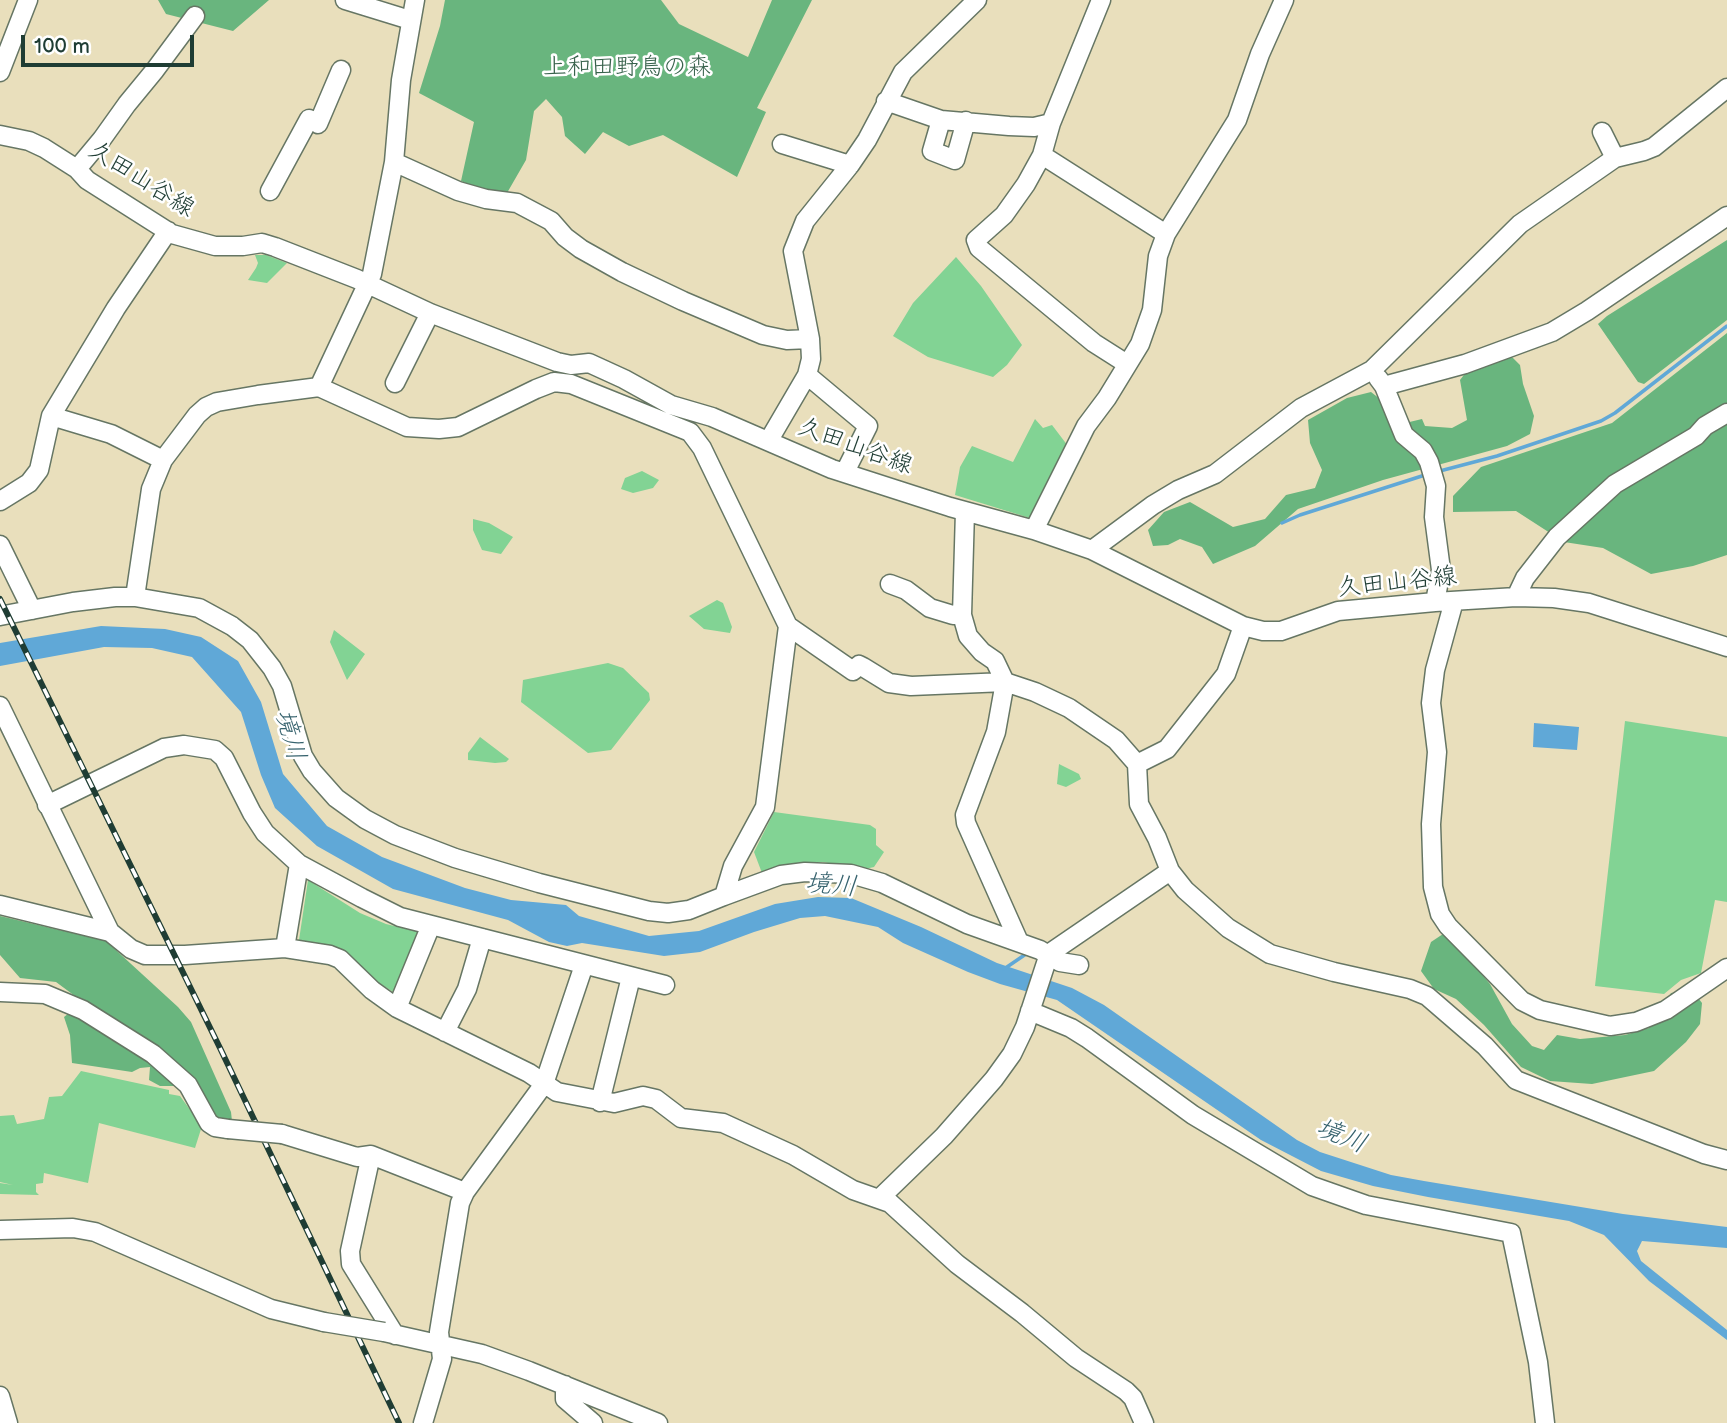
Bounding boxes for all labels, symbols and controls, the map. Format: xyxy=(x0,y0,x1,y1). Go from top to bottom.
scale bar xyxy=(24,21,198,65)
text: 100 m xyxy=(34,34,90,59)
park label: 上和田野鳥の森 xyxy=(543,54,711,82)
street label: 久田山谷線 xyxy=(82,136,200,224)
street label: 久田山谷線 xyxy=(794,413,916,481)
street label: 久田山谷線 xyxy=(1336,562,1458,604)
water label: 境川 xyxy=(267,706,311,764)
water label: 境川 xyxy=(804,868,858,904)
water label: 境川 xyxy=(1311,1113,1371,1161)

